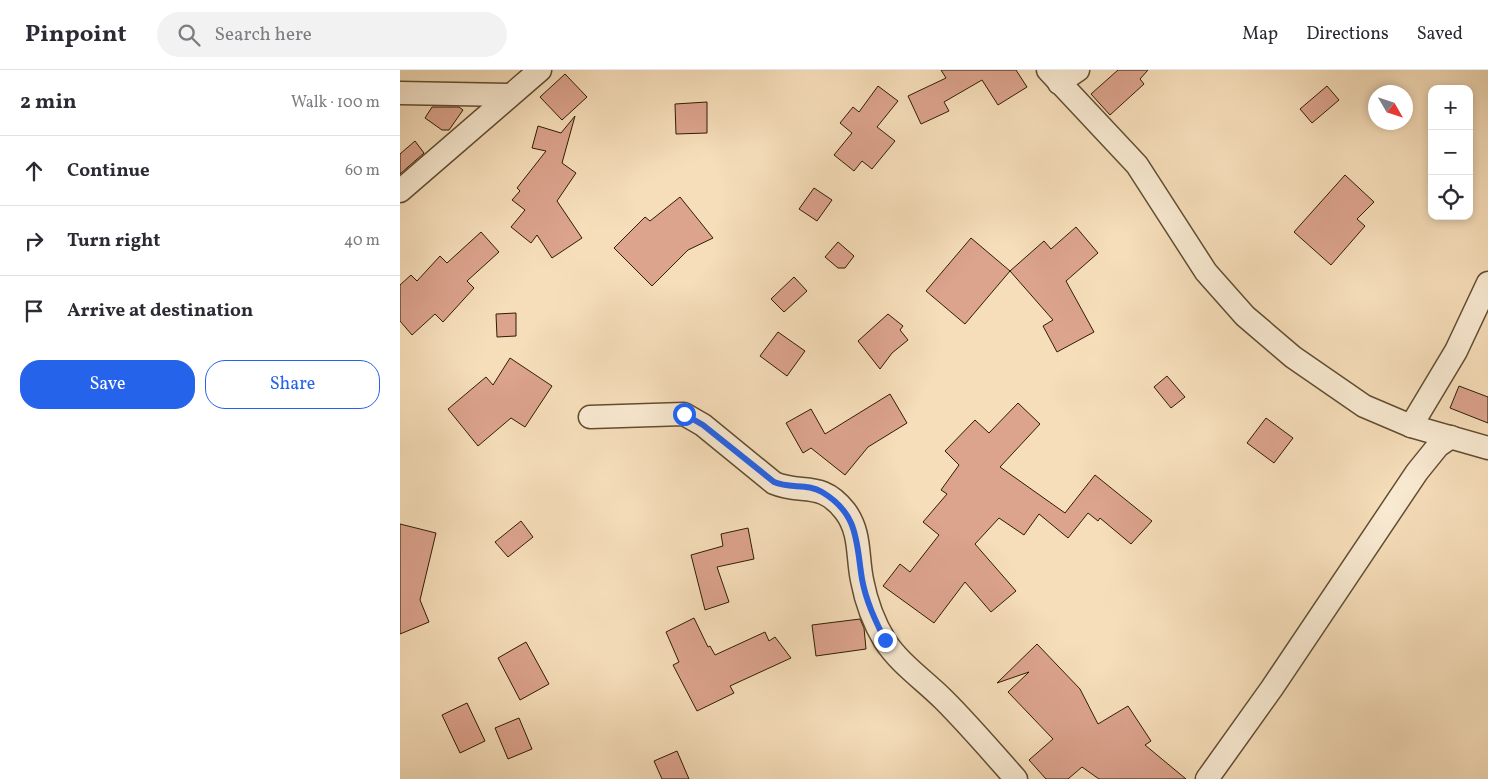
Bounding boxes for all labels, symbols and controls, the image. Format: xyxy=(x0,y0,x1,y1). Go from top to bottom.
search box xyxy=(157,12,507,57)
text: Pinpoint xyxy=(25,18,127,52)
icon: search xyxy=(175,21,203,49)
text: Search here xyxy=(215,22,312,48)
text: Map xyxy=(1242,22,1278,47)
text: Directions xyxy=(1306,22,1389,47)
text: Saved xyxy=(1417,22,1463,47)
north arrow xyxy=(1368,85,1413,130)
map controls xyxy=(1428,85,1473,220)
button: + xyxy=(1428,85,1473,130)
text: 2 min xyxy=(20,88,77,117)
text: Walk · 100 m xyxy=(291,92,380,114)
button: − xyxy=(1428,130,1473,175)
icon: ahead xyxy=(20,157,48,185)
text: Continue xyxy=(67,158,150,184)
text: 60 m xyxy=(345,160,380,182)
button: locate xyxy=(1428,175,1473,220)
icon: right xyxy=(20,227,48,255)
text: Turn right xyxy=(67,228,160,254)
text: 40 m xyxy=(344,230,380,252)
icon: arrive xyxy=(20,297,48,325)
text: Arrive at destination xyxy=(67,298,253,324)
button: Save xyxy=(20,360,195,409)
button: Share xyxy=(205,360,380,409)
route start xyxy=(673,403,696,426)
route end xyxy=(874,629,897,652)

